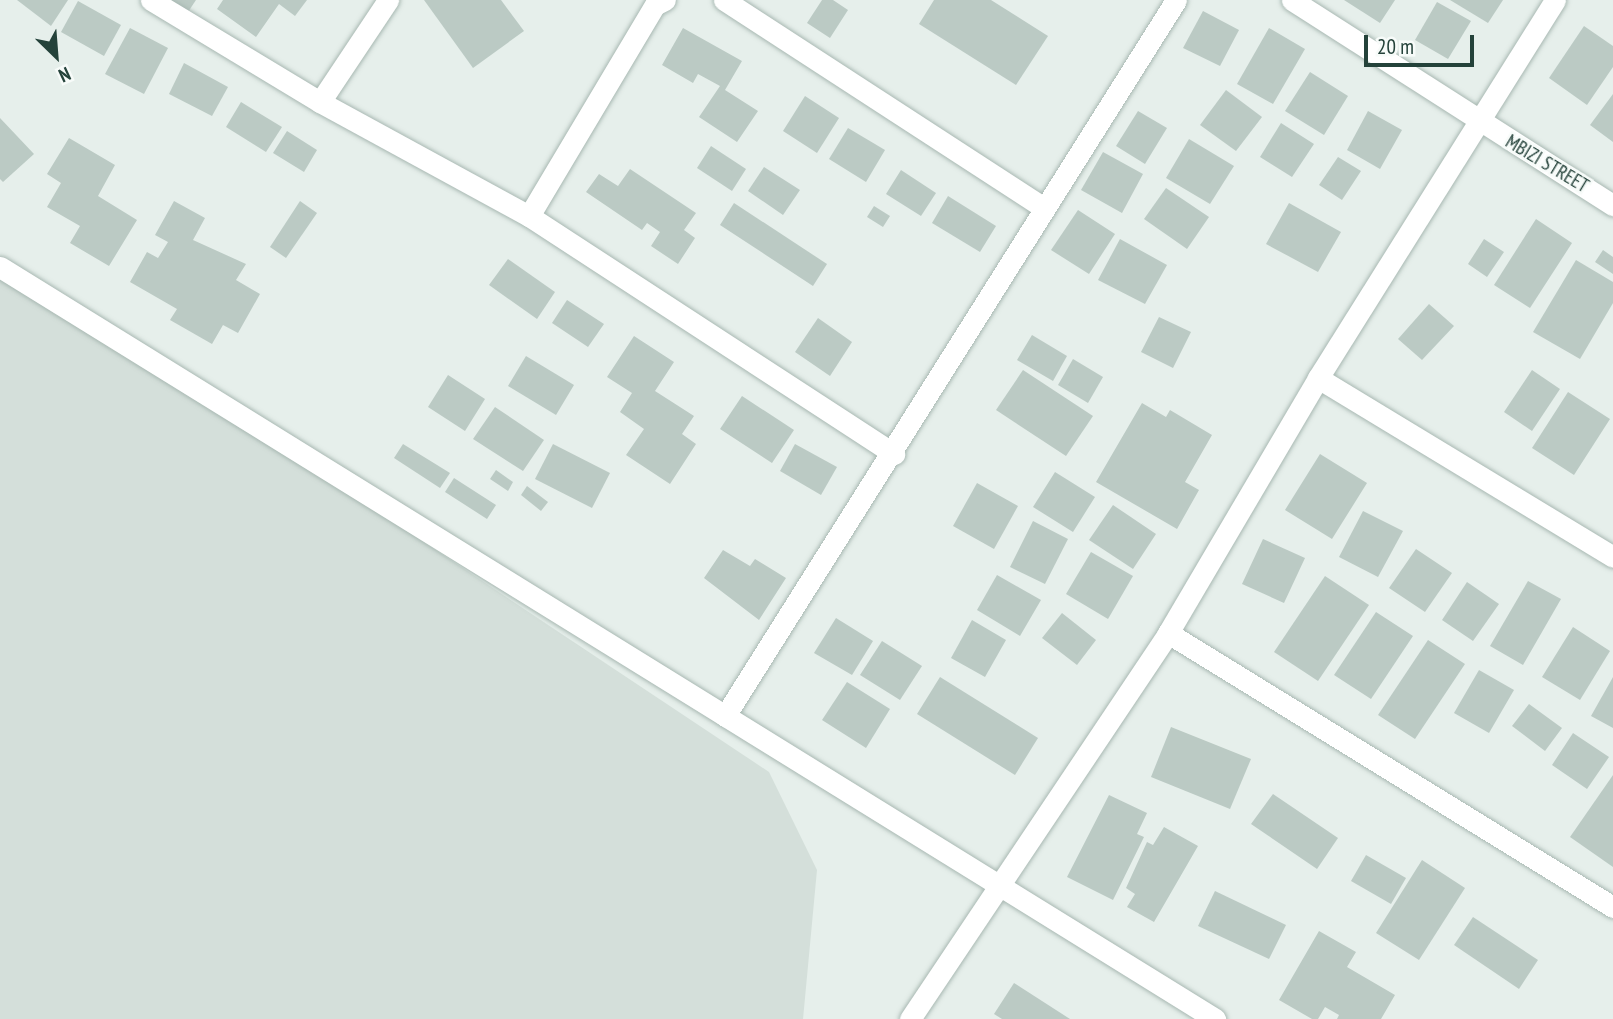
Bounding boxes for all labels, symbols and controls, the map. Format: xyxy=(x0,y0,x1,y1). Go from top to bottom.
north arrow xyxy=(21,21,91,91)
scale bar xyxy=(1368,21,1478,65)
text: 20 m xyxy=(1377,33,1414,60)
text: N xyxy=(55,62,75,88)
street label: MBIZI STREET xyxy=(1501,130,1593,198)

